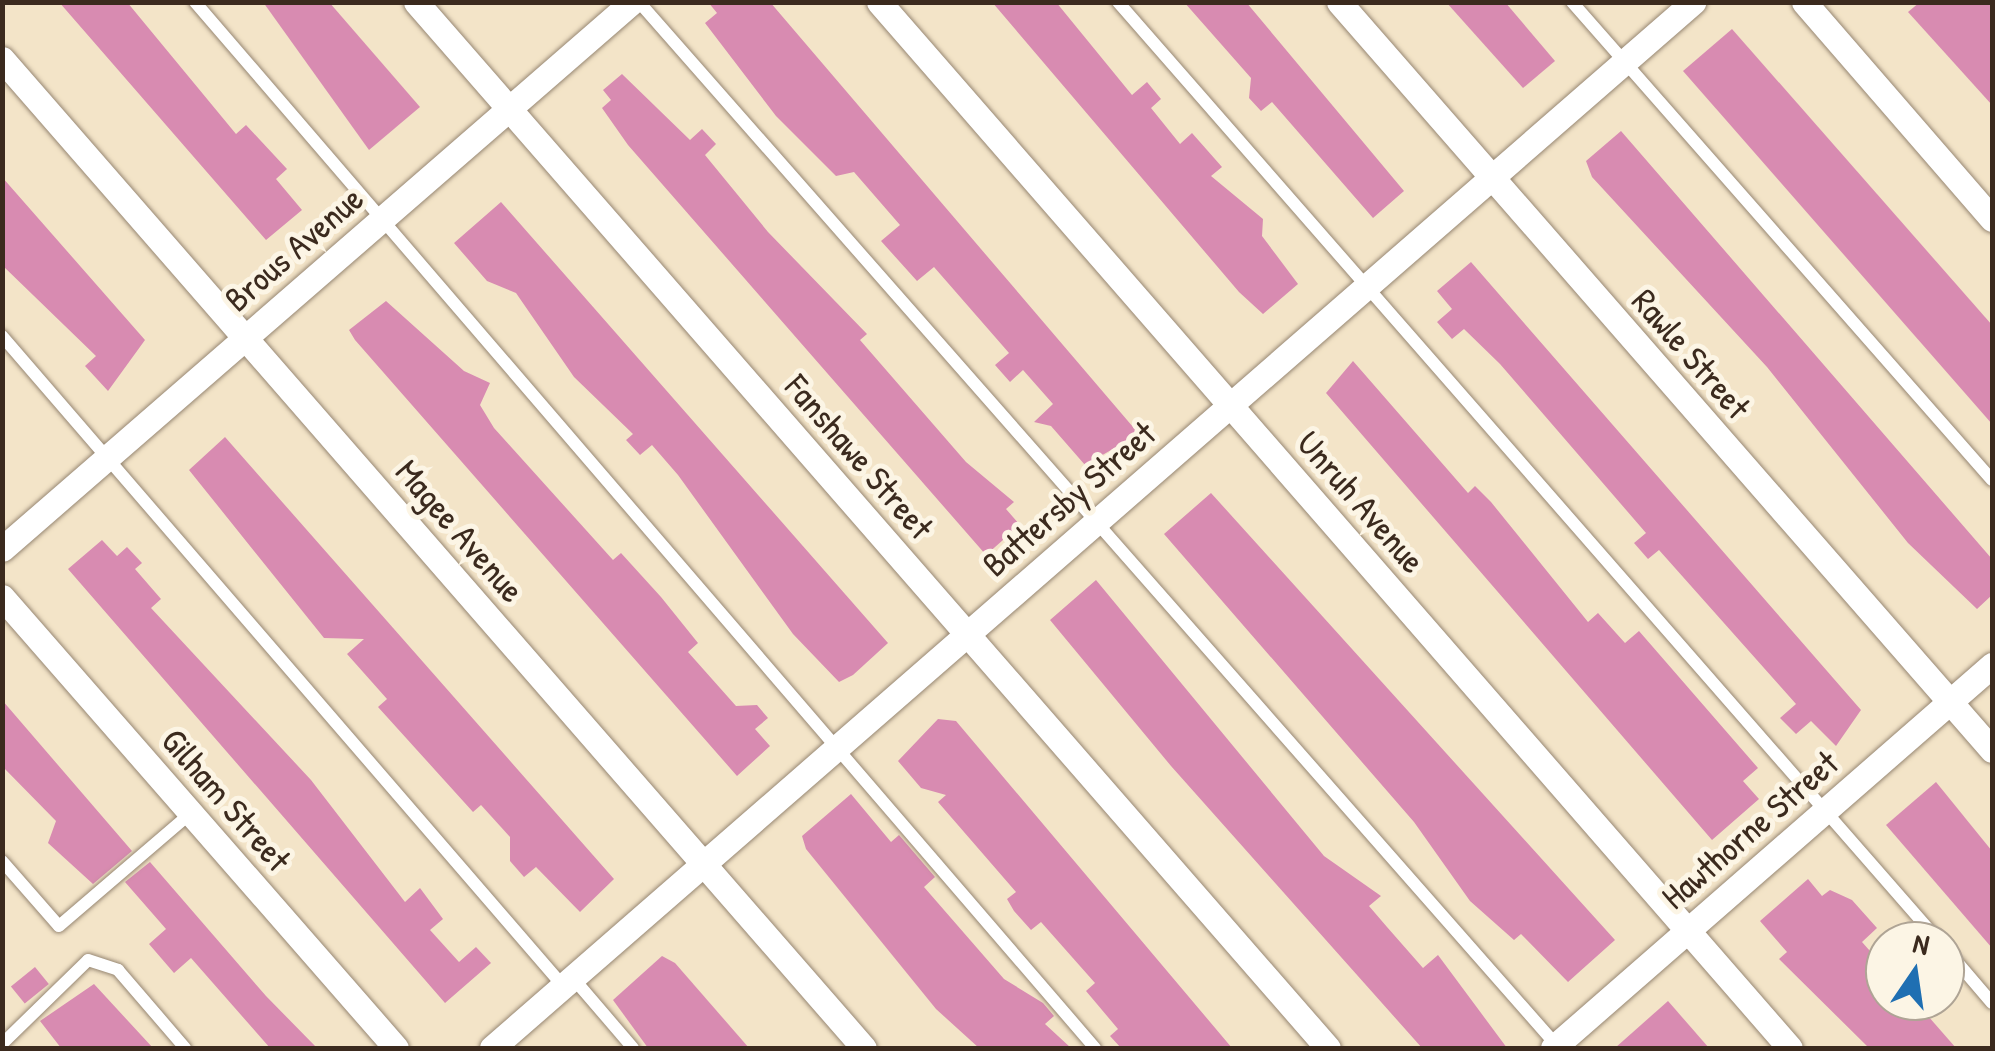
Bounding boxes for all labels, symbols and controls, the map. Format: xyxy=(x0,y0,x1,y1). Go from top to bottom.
street label: Brous Avenue xyxy=(216,178,372,320)
street label: Rawle Street xyxy=(1623,280,1759,428)
street label: Fanshawe Street xyxy=(776,366,942,548)
street label: Battersby Street xyxy=(974,413,1164,585)
street label: Unruh Avenue xyxy=(1288,423,1434,581)
street label: Magee Avenue xyxy=(387,451,533,611)
street label: Gilham Street xyxy=(153,720,299,880)
street label: Hawthorne Street xyxy=(1653,742,1847,918)
north arrow xyxy=(1865,921,1965,1021)
text: N xyxy=(1910,924,1933,964)

